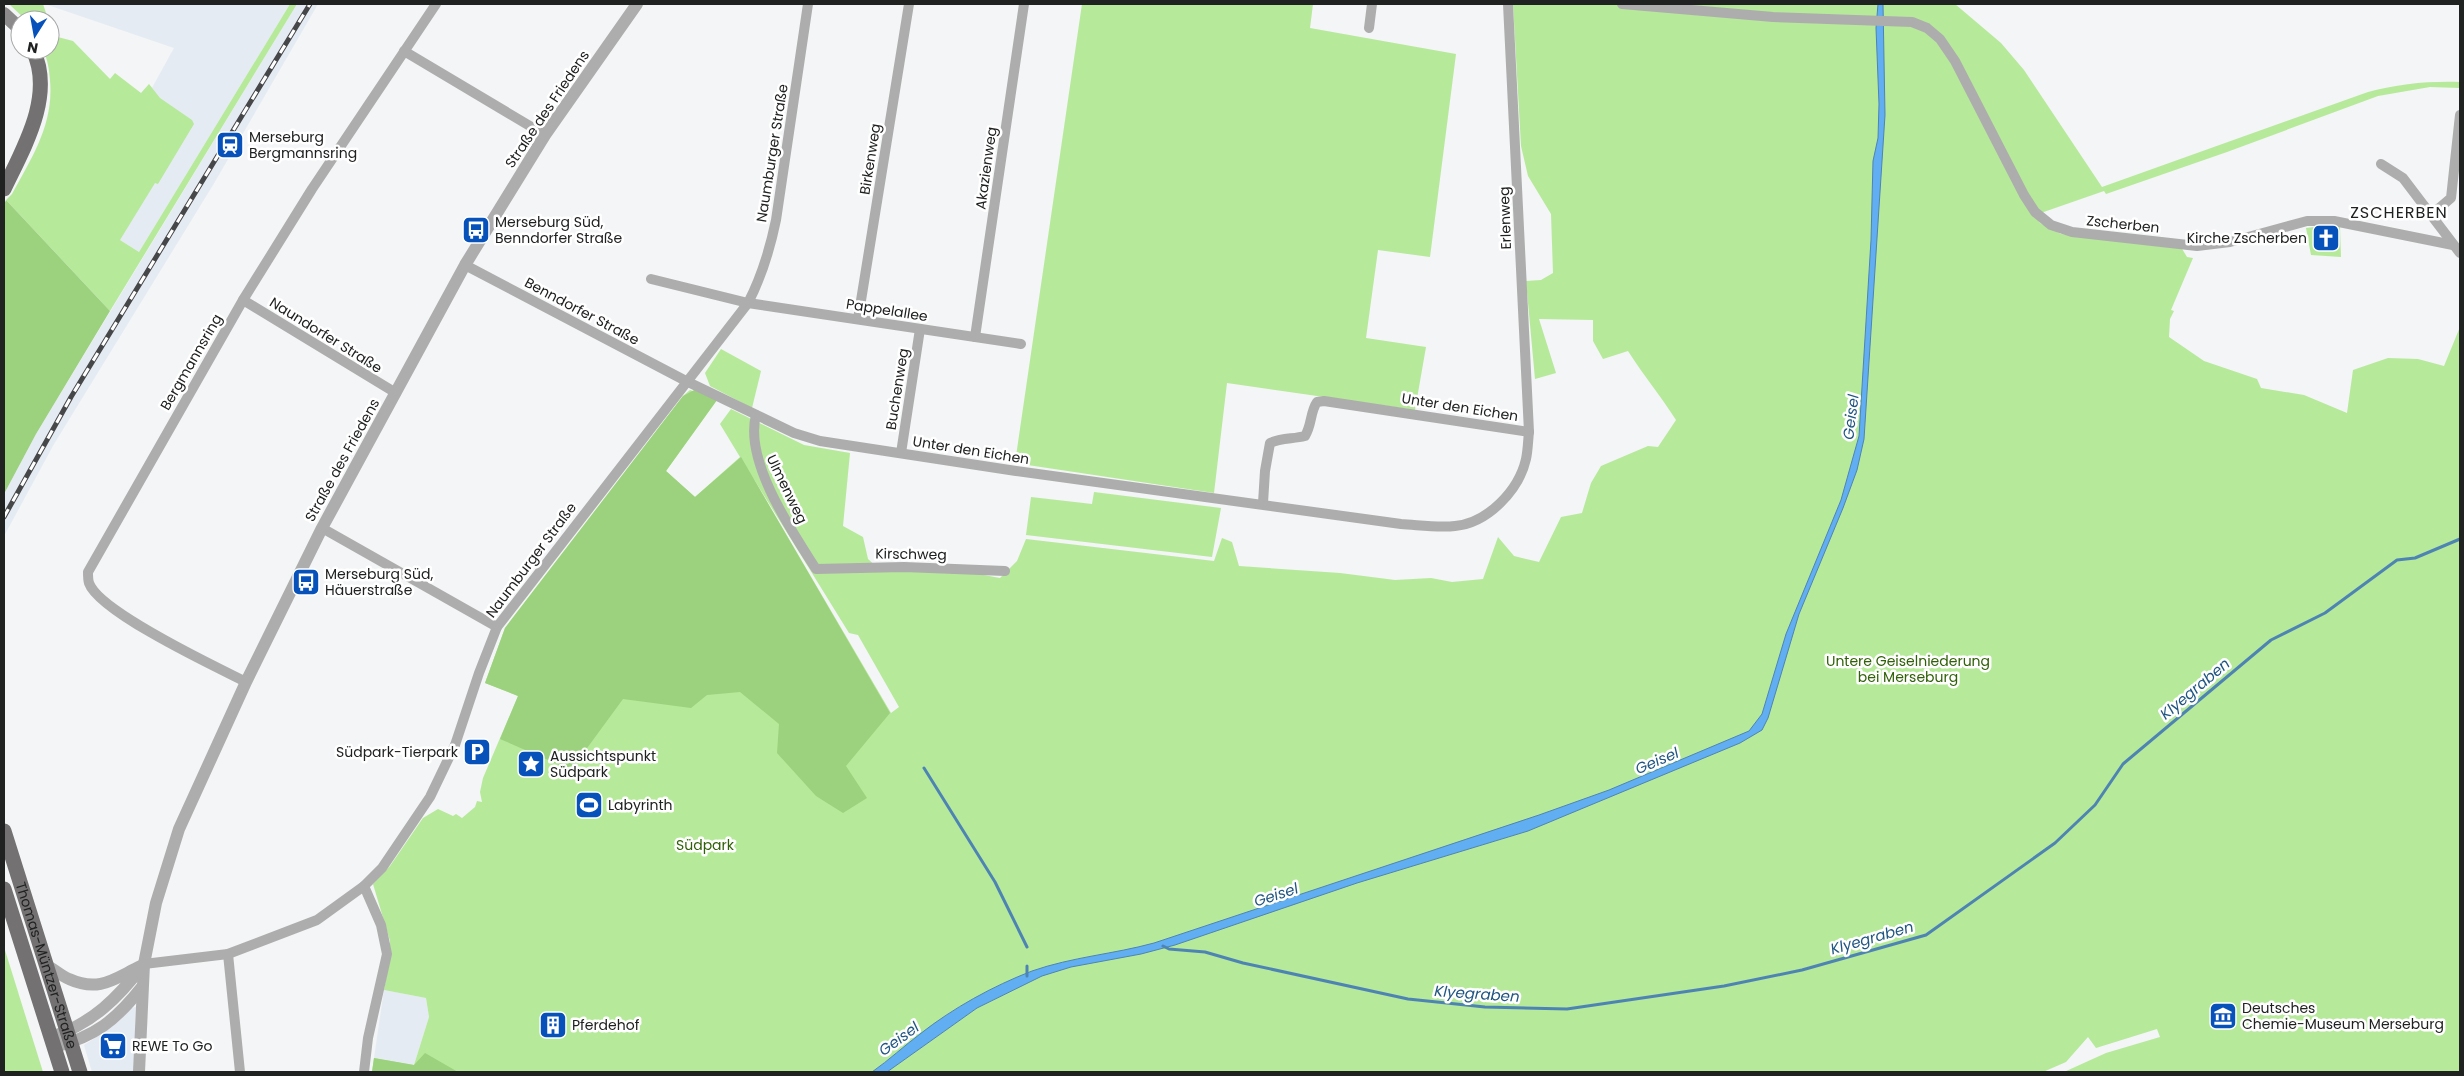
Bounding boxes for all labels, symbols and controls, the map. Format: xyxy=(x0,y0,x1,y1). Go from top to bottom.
north arrow xyxy=(10,10,60,60)
text: N xyxy=(25,37,40,59)
street label: Straße des Friedens xyxy=(500,46,594,172)
street label: Naumburger Straße xyxy=(751,82,793,224)
street label: Birkenweg xyxy=(855,122,885,196)
street label: Akazienweg xyxy=(970,125,1002,211)
place label: Merseburg Bergmannsring xyxy=(249,127,357,163)
station icon: Merseburg Bergmannsring xyxy=(215,130,245,160)
street label: Erlenweg xyxy=(1494,186,1516,250)
district label: ZSCHERBEN xyxy=(2350,201,2448,224)
street label: Zscherben xyxy=(2085,210,2161,238)
place label: Merseburg Süd, Benndorfer Straße xyxy=(495,212,623,248)
bus stop icon: Merseburg Süd, Benndorfer Straße xyxy=(461,215,491,245)
church icon: Kirche Zscherben xyxy=(2311,223,2341,253)
place label: Kirche Zscherben xyxy=(2187,228,2307,248)
street label: Benndorfer Straße xyxy=(521,272,643,350)
street label: Naundorfer Straße xyxy=(266,292,386,378)
street label: Pappelallee xyxy=(845,294,930,326)
street label: Bergmannsring xyxy=(155,310,227,414)
street label: Buchenweg xyxy=(881,347,913,431)
street label: Unter den Eichen xyxy=(1400,388,1520,426)
water label: Geisel xyxy=(1837,393,1864,441)
street label: Straße des Friedens xyxy=(300,395,384,525)
street label: Unter den Eichen xyxy=(911,431,1031,469)
street label: Ulmenweg xyxy=(762,451,812,527)
street label: Naumburger Straße xyxy=(481,498,581,622)
street label: Kirschweg xyxy=(875,543,947,565)
place label: Merseburg Süd, Häuerstraße xyxy=(325,564,433,600)
bus stop icon: Merseburg Süd, Häuerstraße xyxy=(291,567,321,597)
park label: Untere Geiselniederung bei Merseburg xyxy=(1826,651,1990,687)
water label: Klyegraben xyxy=(2155,653,2234,724)
parking icon: Südpark-Tierpark xyxy=(462,737,492,767)
place label: Südpark-Tierpark xyxy=(336,742,459,762)
water label: Geisel xyxy=(1632,742,1682,779)
place label: Aussichtspunkt Südpark xyxy=(550,746,656,782)
place icon: Aussichtspunkt Südpark xyxy=(516,749,546,779)
sports icon: Labyrinth xyxy=(574,790,604,820)
place label: Labyrinth xyxy=(608,795,673,815)
park label: Südpark xyxy=(676,835,735,855)
water label: Geisel xyxy=(1251,877,1301,912)
street label: Thomas-Müntzer-Straße xyxy=(11,880,82,1052)
water label: Klyegraben xyxy=(1828,916,1916,959)
water label: Klyegraben xyxy=(1434,980,1520,1007)
place label: Deutsches Chemie-Museum Merseburg xyxy=(2242,998,2444,1034)
museum icon: Deutsches Chemie-Museum Merseburg xyxy=(2208,1001,2238,1031)
building icon: Pferdehof xyxy=(538,1010,568,1040)
place label: Pferdehof xyxy=(572,1015,640,1035)
water label: Geisel xyxy=(874,1017,924,1060)
supermarket icon: REWE To Go xyxy=(98,1031,128,1061)
place label: REWE To Go xyxy=(132,1036,212,1056)

